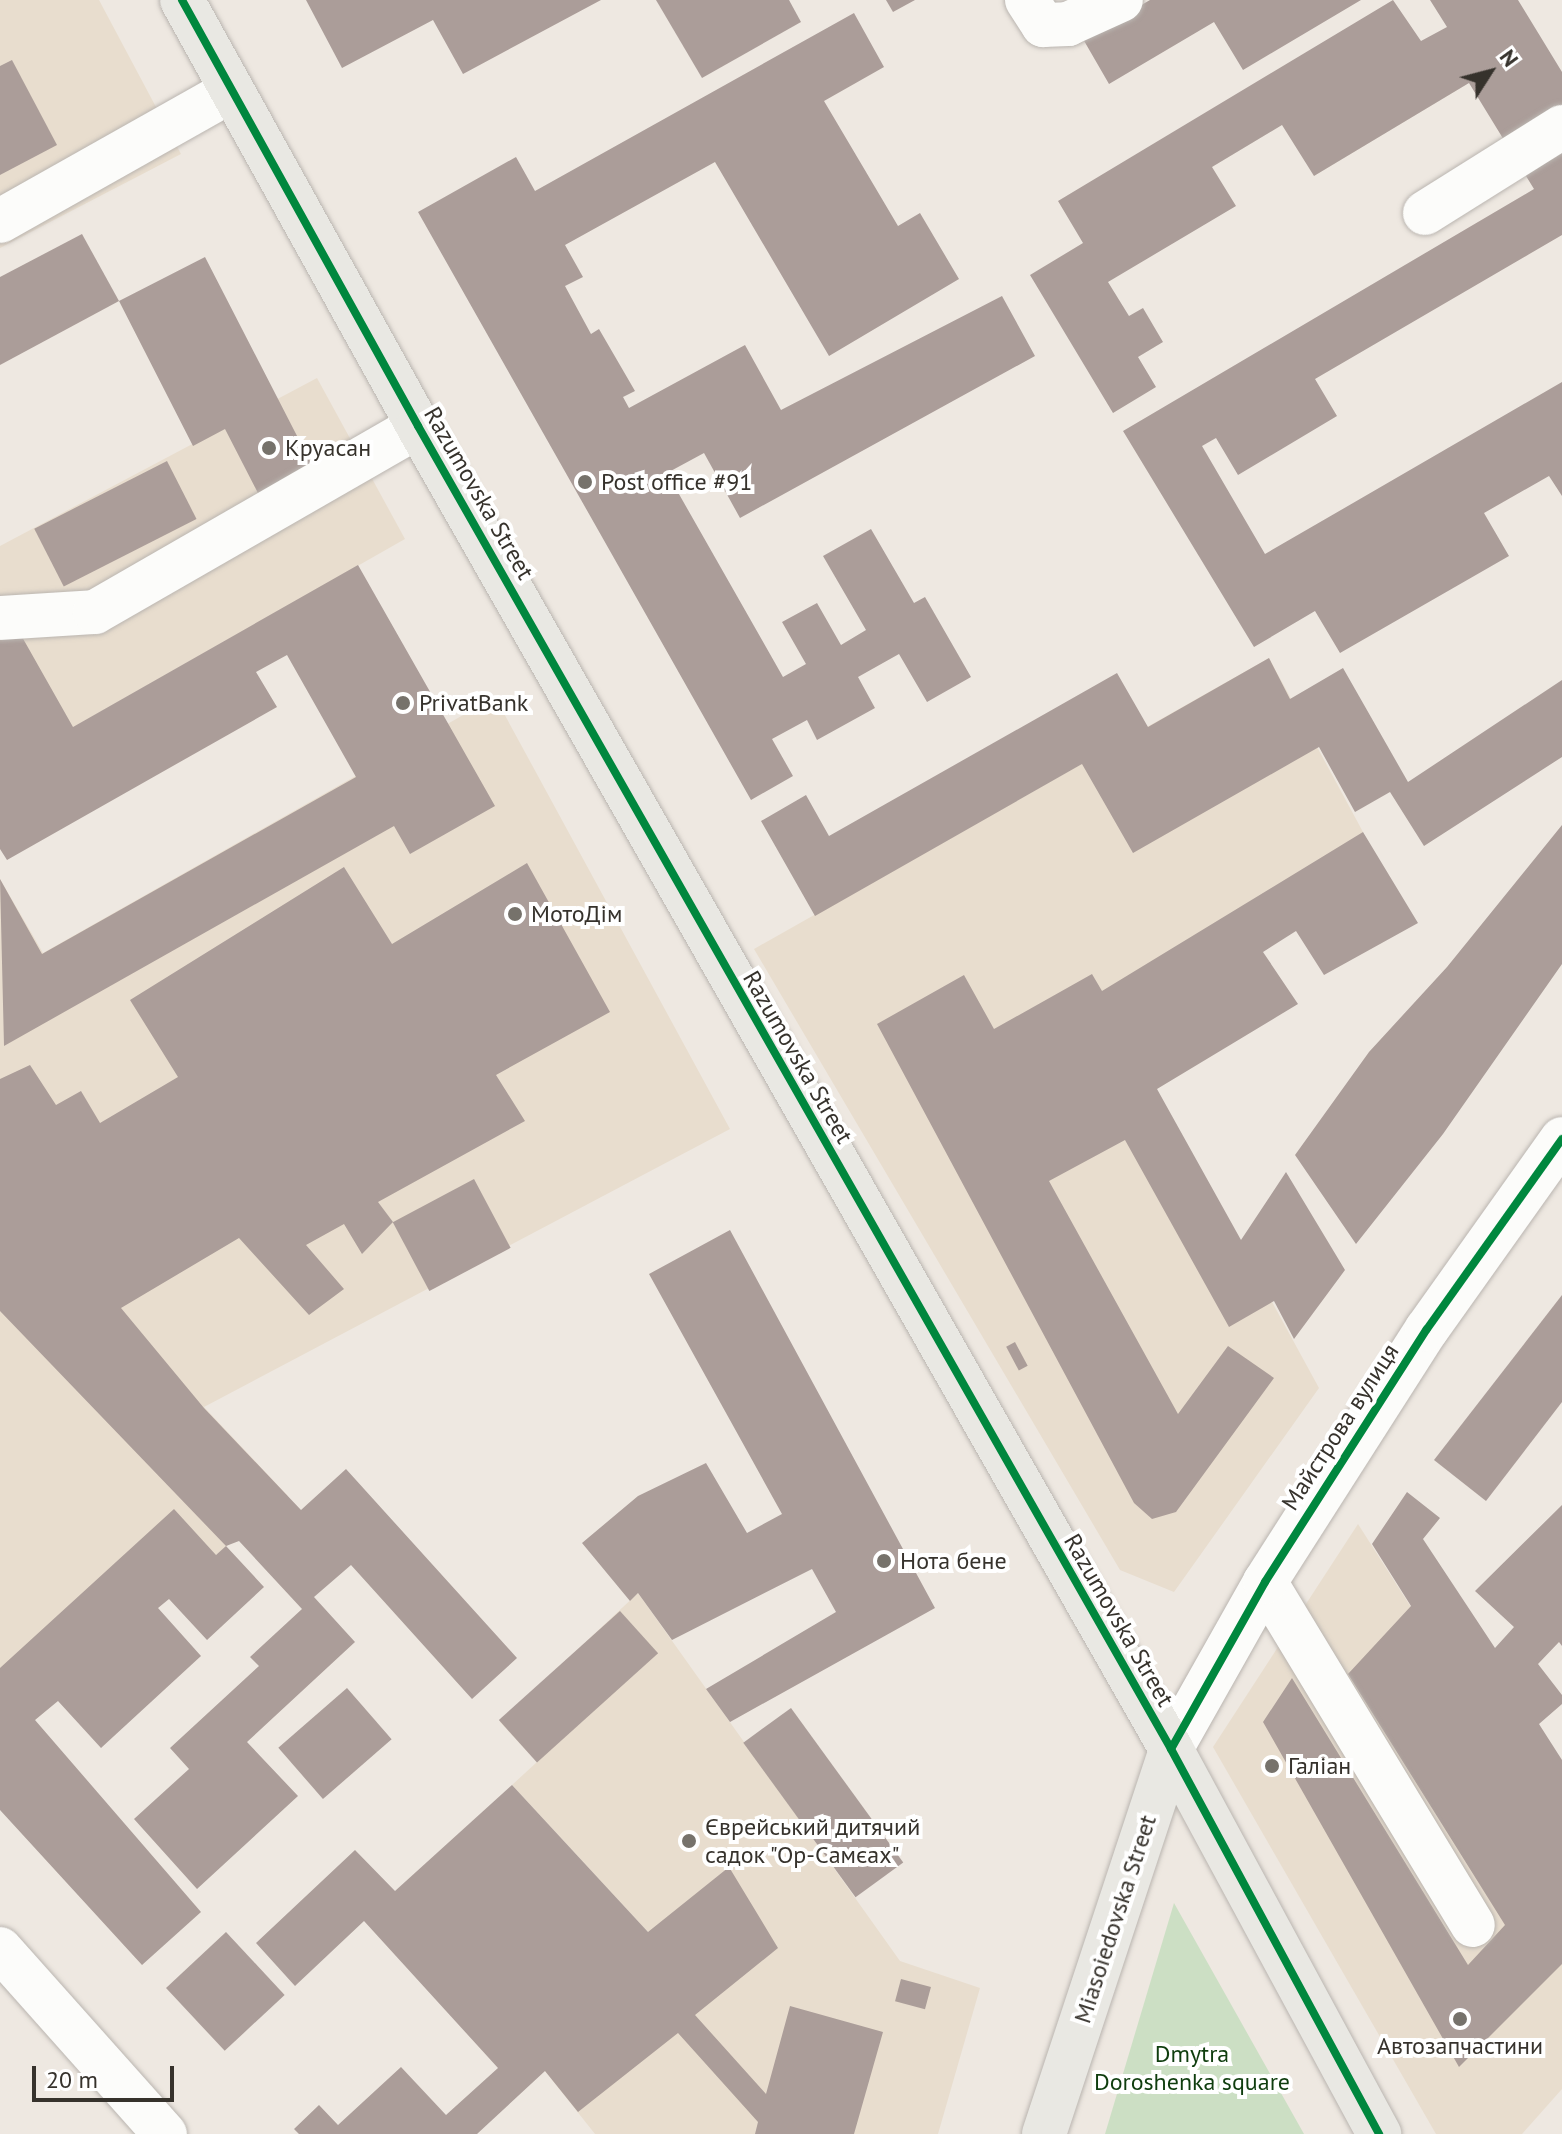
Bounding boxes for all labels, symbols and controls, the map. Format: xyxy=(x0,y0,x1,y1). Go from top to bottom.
north arrow xyxy=(1450,32,1530,112)
text: N xyxy=(1494,44,1525,72)
street label: Razumovska Street xyxy=(418,402,540,584)
place label: Круасан xyxy=(285,434,371,462)
marker: Круасан xyxy=(260,439,278,457)
place label: Post office #91 xyxy=(601,468,752,496)
marker: Post office #91 xyxy=(576,473,594,491)
place label: PrivatBank xyxy=(419,689,528,717)
marker: PrivatBank xyxy=(394,694,412,712)
place label: МотоДім xyxy=(531,900,622,928)
marker: МотоДім xyxy=(506,905,524,923)
street label: Razumovska Street xyxy=(737,966,859,1148)
street label: Майстрова вулиця xyxy=(1275,1338,1405,1516)
street label: Razumovska Street xyxy=(1058,1529,1180,1711)
place label: Нота бене xyxy=(900,1547,1007,1575)
marker: Нота бене xyxy=(875,1552,893,1570)
place label: Галіан xyxy=(1288,1752,1351,1780)
marker: Галіан xyxy=(1263,1757,1281,1775)
street label: Miasoiedovska Street xyxy=(1068,1811,1162,2027)
place label: Єврейський дитячий садок "Ор-Самєах" xyxy=(705,1813,920,1869)
marker: Єврейський дитячий садок "Ор-Самєах" xyxy=(680,1832,698,1850)
marker: Автозапчастини xyxy=(1451,2010,1469,2028)
place label: Автозапчастини xyxy=(1377,2032,1543,2060)
park label: Dmytra Doroshenka square xyxy=(1094,2040,1290,2096)
scale bar xyxy=(36,2050,178,2100)
text: 20 m xyxy=(46,2064,98,2095)

